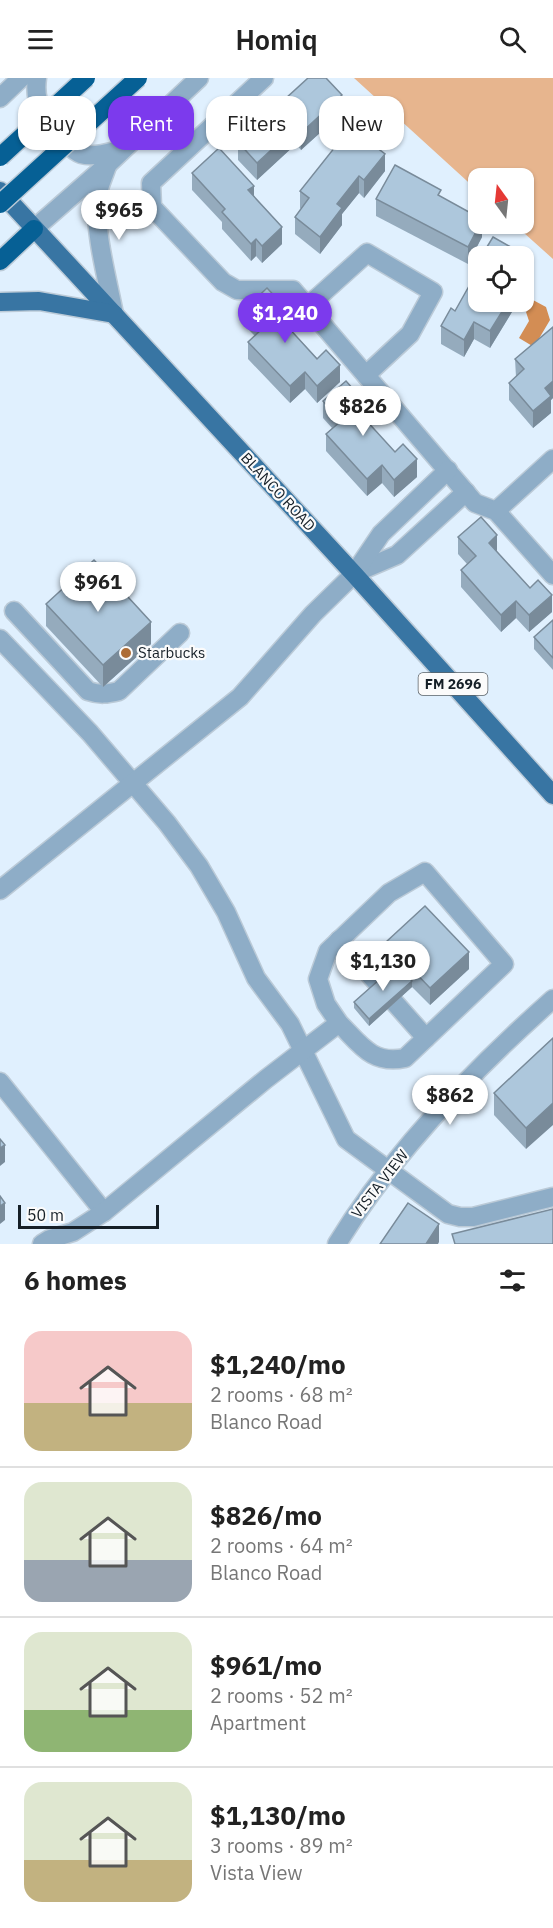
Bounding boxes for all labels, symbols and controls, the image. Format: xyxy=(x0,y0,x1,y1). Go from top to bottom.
text: Homiq xyxy=(235,22,318,57)
icon: menu xyxy=(24,23,57,56)
icon: search xyxy=(496,23,529,56)
chip: Buy xyxy=(18,96,96,150)
chip: Rent xyxy=(108,96,194,150)
chip: Filters xyxy=(206,96,307,150)
chip: New xyxy=(319,96,404,150)
north arrow xyxy=(468,168,534,234)
map controls xyxy=(468,168,534,312)
pin: $965 xyxy=(83,190,155,241)
text: $965 xyxy=(95,196,143,223)
button: locate xyxy=(468,246,534,312)
pin: $1,240 xyxy=(236,293,334,344)
text: $1,240 xyxy=(252,299,318,326)
pin: $826 xyxy=(327,386,399,437)
text: $826 xyxy=(339,392,387,419)
street label: BLANCO ROAD xyxy=(237,448,320,535)
pin: $961 xyxy=(62,562,134,613)
text: $961 xyxy=(74,568,122,595)
place label: Starbucks xyxy=(138,643,205,662)
marker: Starbucks xyxy=(119,646,133,660)
road number: FM 2696 xyxy=(418,673,488,695)
pin: $1,130 xyxy=(334,941,432,992)
text: $1,130 xyxy=(350,947,416,974)
pin: $862 xyxy=(414,1075,486,1126)
text: $862 xyxy=(426,1081,474,1108)
street label: VISTA VIEW xyxy=(347,1145,413,1222)
scale bar xyxy=(18,1202,159,1230)
text: 50 m xyxy=(27,1205,64,1225)
text: 6 homes xyxy=(24,1263,127,1297)
icon: filters xyxy=(496,1264,529,1297)
text: $1,240/mo xyxy=(210,1347,346,1381)
icon: home xyxy=(72,1355,144,1427)
text: 2 rooms · 68 m² xyxy=(210,1381,353,1408)
text: Blanco Road xyxy=(210,1408,322,1435)
text: $826/mo xyxy=(210,1498,322,1532)
icon: home xyxy=(72,1506,144,1578)
text: 2 rooms · 64 m² xyxy=(210,1532,353,1559)
text: Blanco Road xyxy=(210,1559,322,1586)
text: $961/mo xyxy=(210,1648,322,1682)
icon: home xyxy=(72,1656,144,1728)
text: 2 rooms · 52 m² xyxy=(210,1682,353,1709)
text: Apartment xyxy=(210,1709,306,1736)
text: $1,130/mo xyxy=(210,1798,346,1832)
icon: home xyxy=(72,1806,144,1878)
text: 3 rooms · 89 m² xyxy=(210,1832,353,1859)
text: Vista View xyxy=(210,1859,303,1886)

